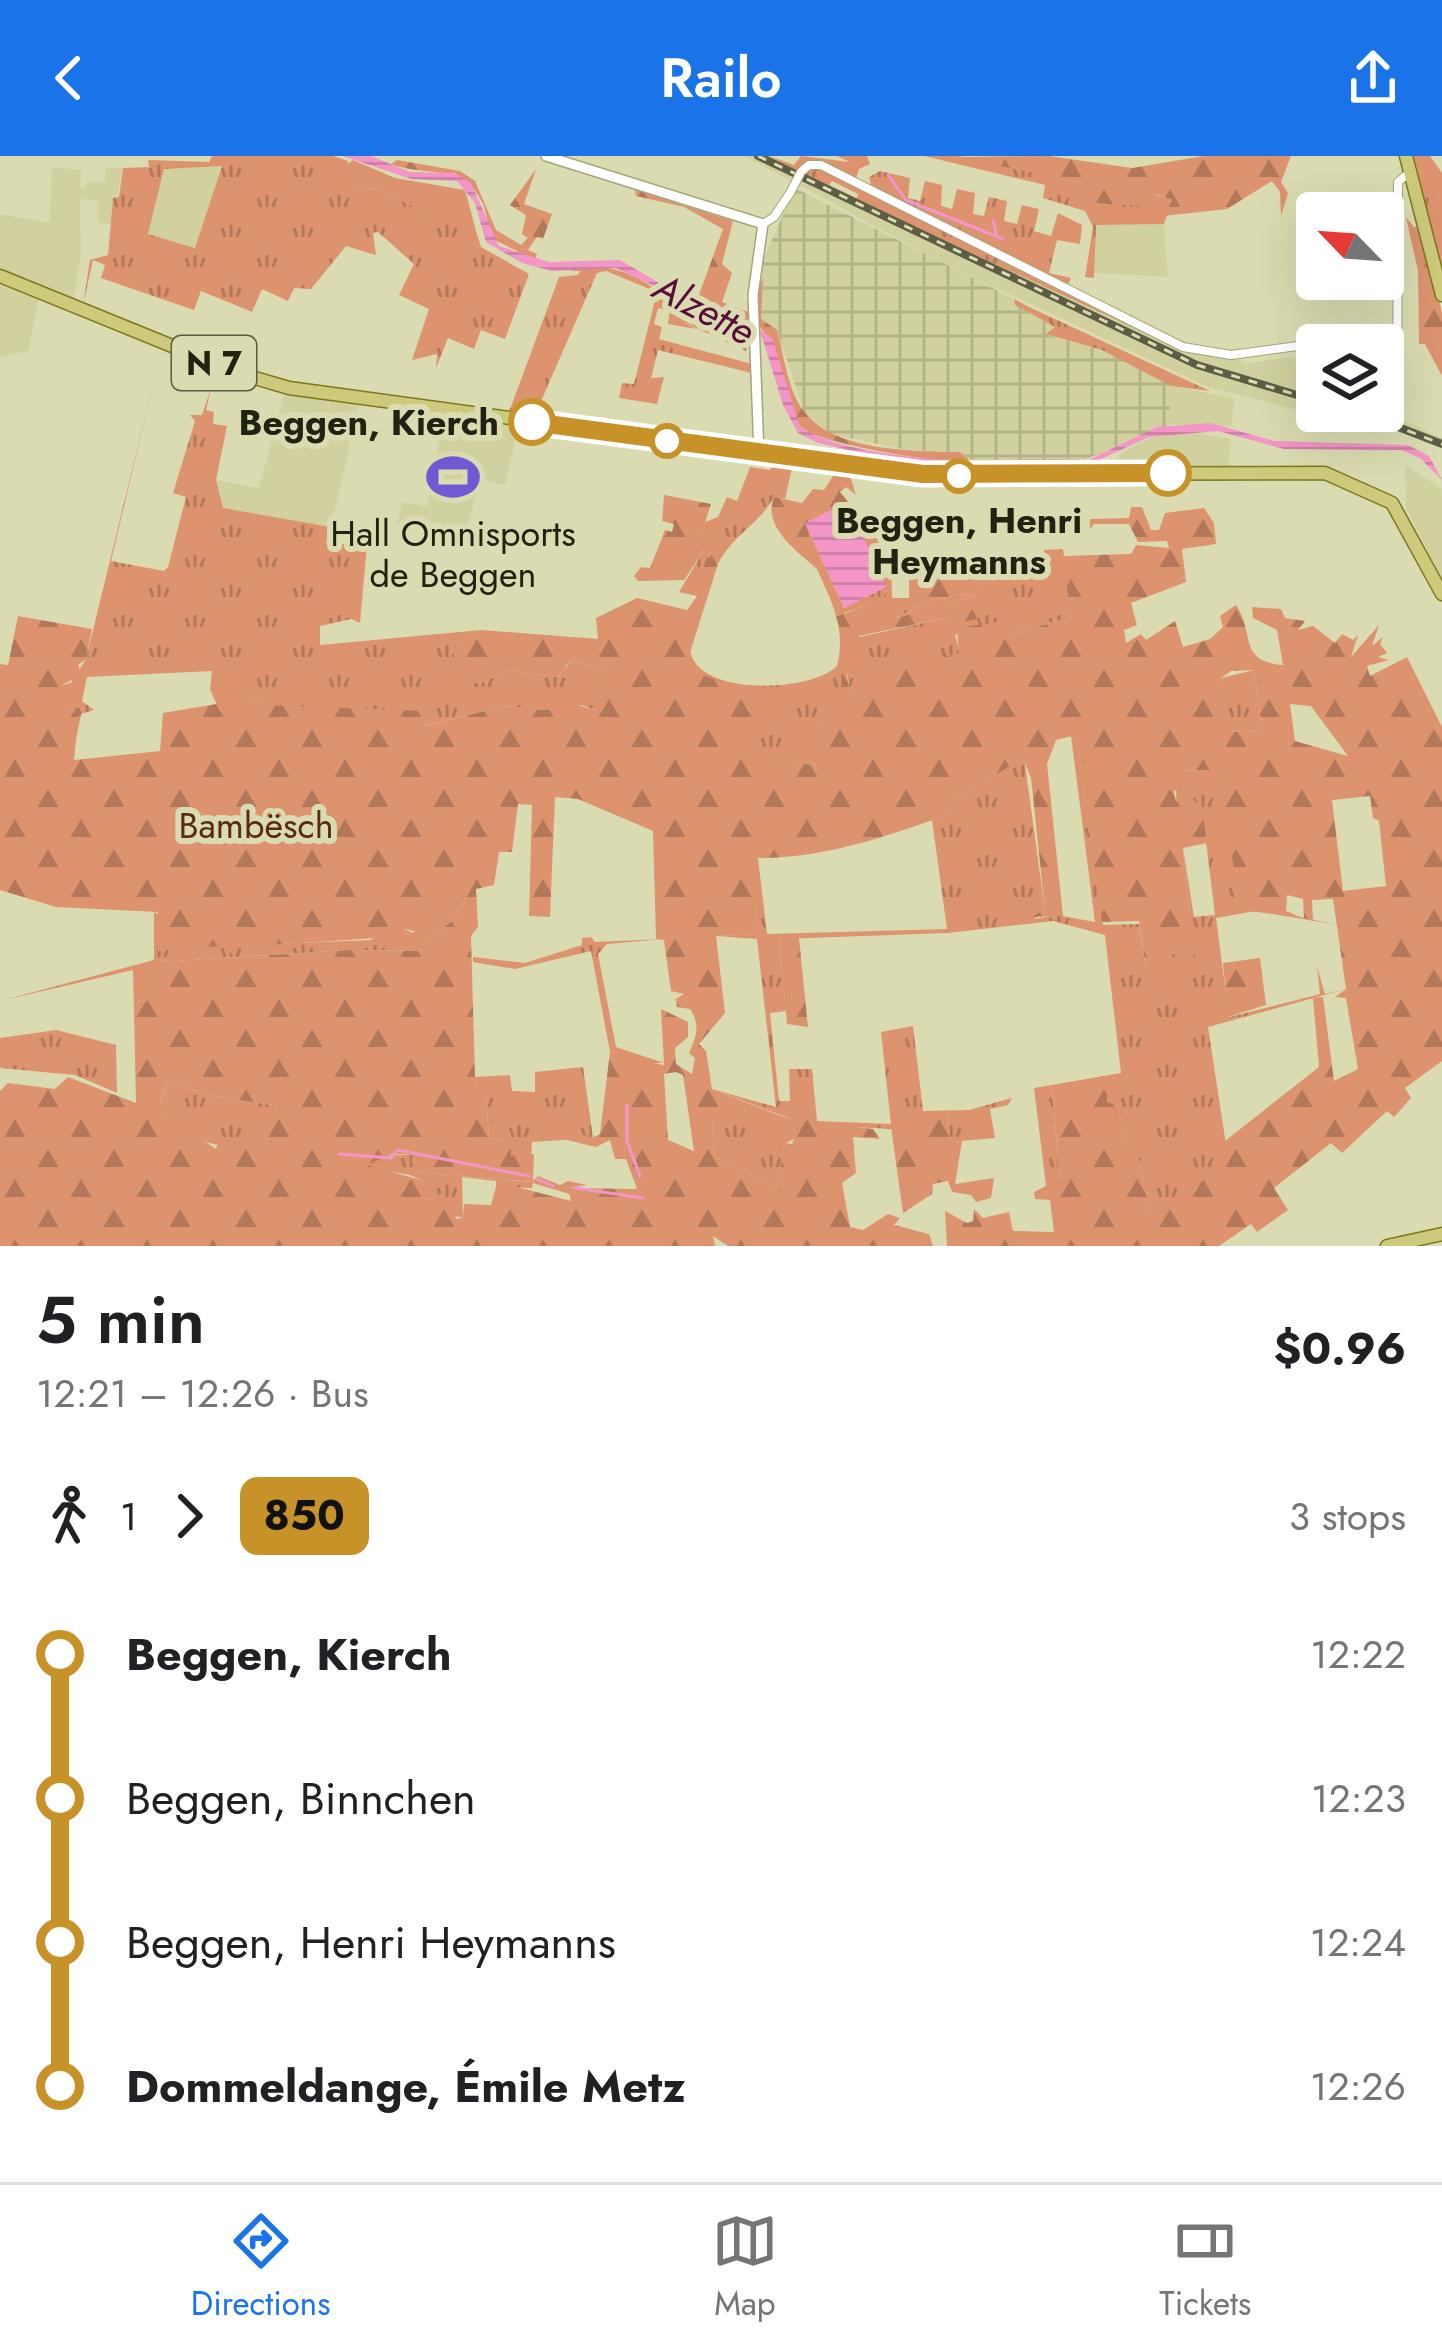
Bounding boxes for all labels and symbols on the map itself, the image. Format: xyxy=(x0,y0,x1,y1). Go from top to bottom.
north arrow xyxy=(1296,192,1404,300)
water label: Alzette xyxy=(642,258,765,360)
road number: N 7 xyxy=(172,336,256,390)
place label: Beggen, Kierch xyxy=(239,396,499,448)
marker: Beggen, Kierch xyxy=(510,400,554,444)
unlabelled marker xyxy=(651,425,683,457)
sports icon: Hall Omnisports de Beggen xyxy=(424,448,482,506)
unlabelled marker xyxy=(1146,451,1190,495)
marker: Beggen, Henri Heymanns xyxy=(943,460,975,492)
place label: Beggen, Henri Heymanns xyxy=(836,494,1082,587)
place label: Hall Omnisports de Beggen xyxy=(330,507,576,600)
park label: Bambësch xyxy=(178,799,334,851)

